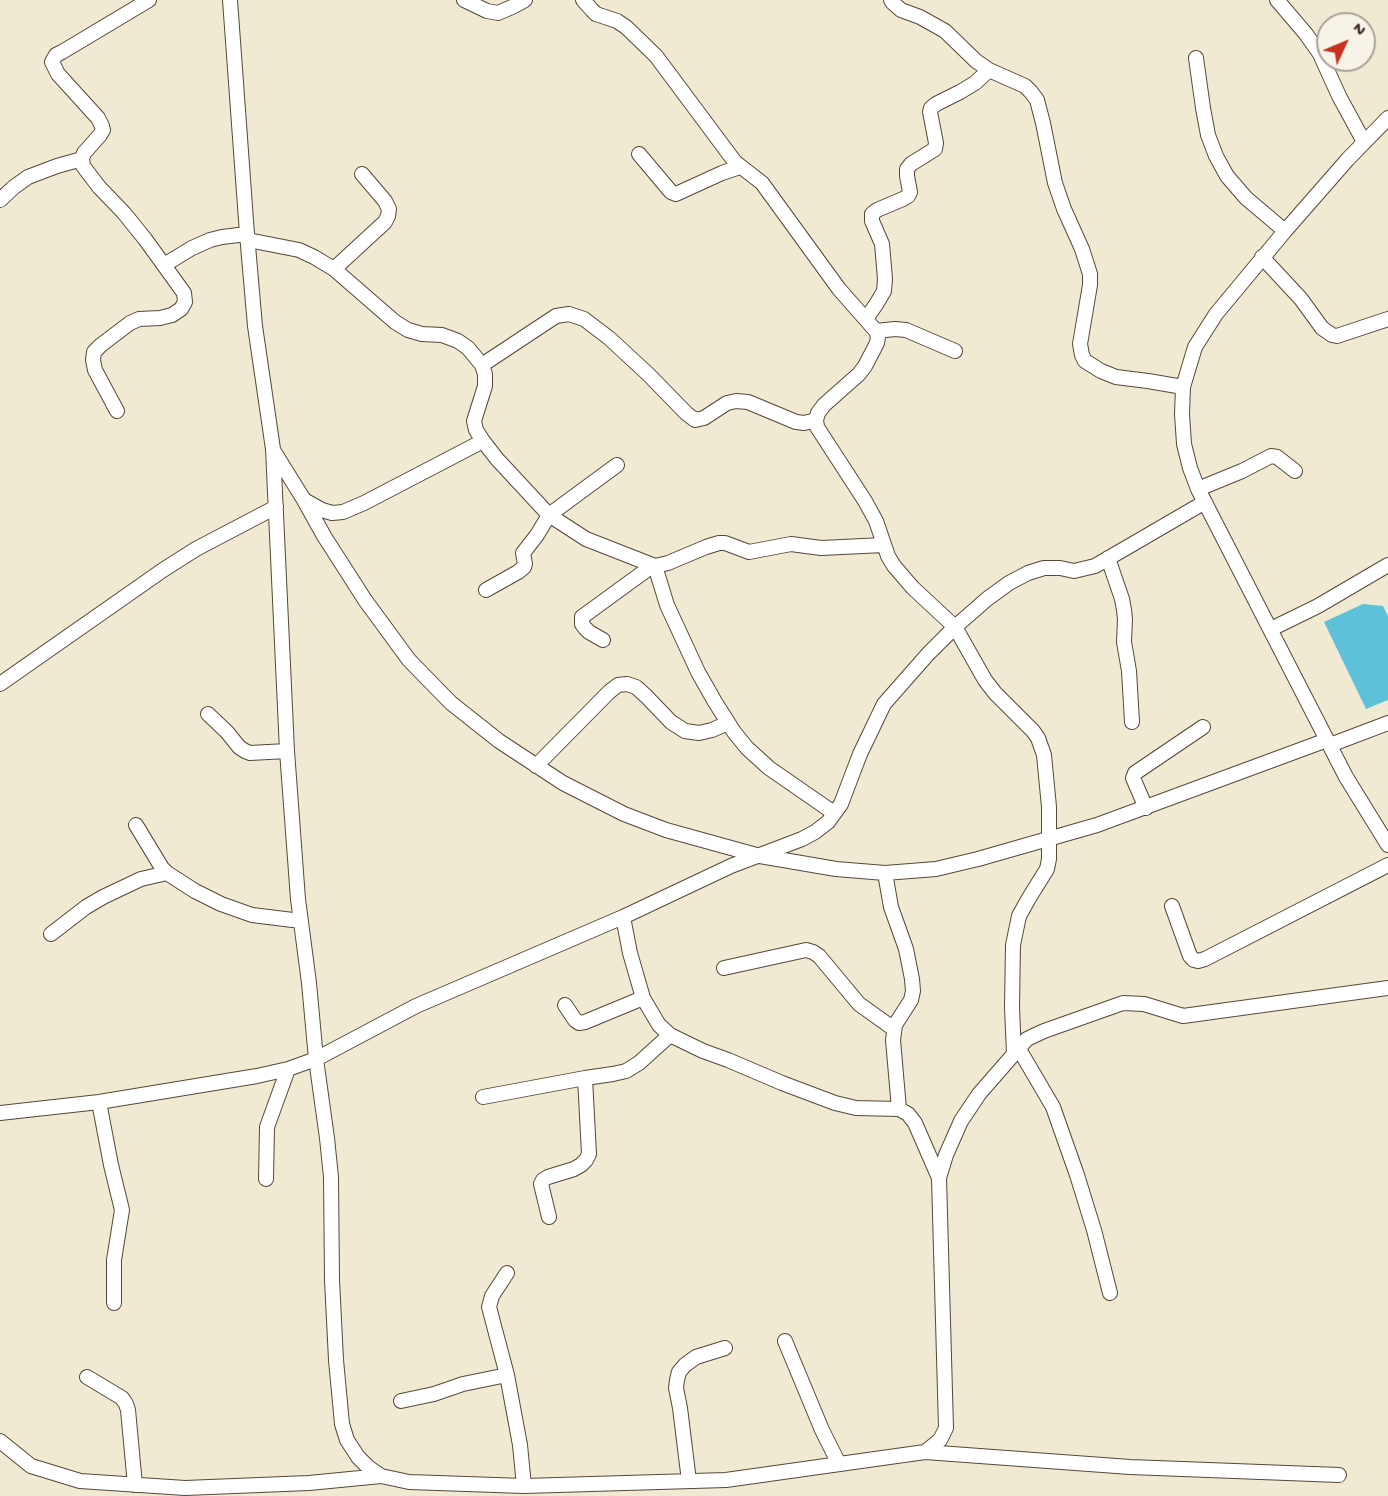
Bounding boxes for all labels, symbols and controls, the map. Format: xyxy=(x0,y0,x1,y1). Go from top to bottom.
north arrow xyxy=(1316,12,1376,72)
text: N xyxy=(1347,20,1368,41)

